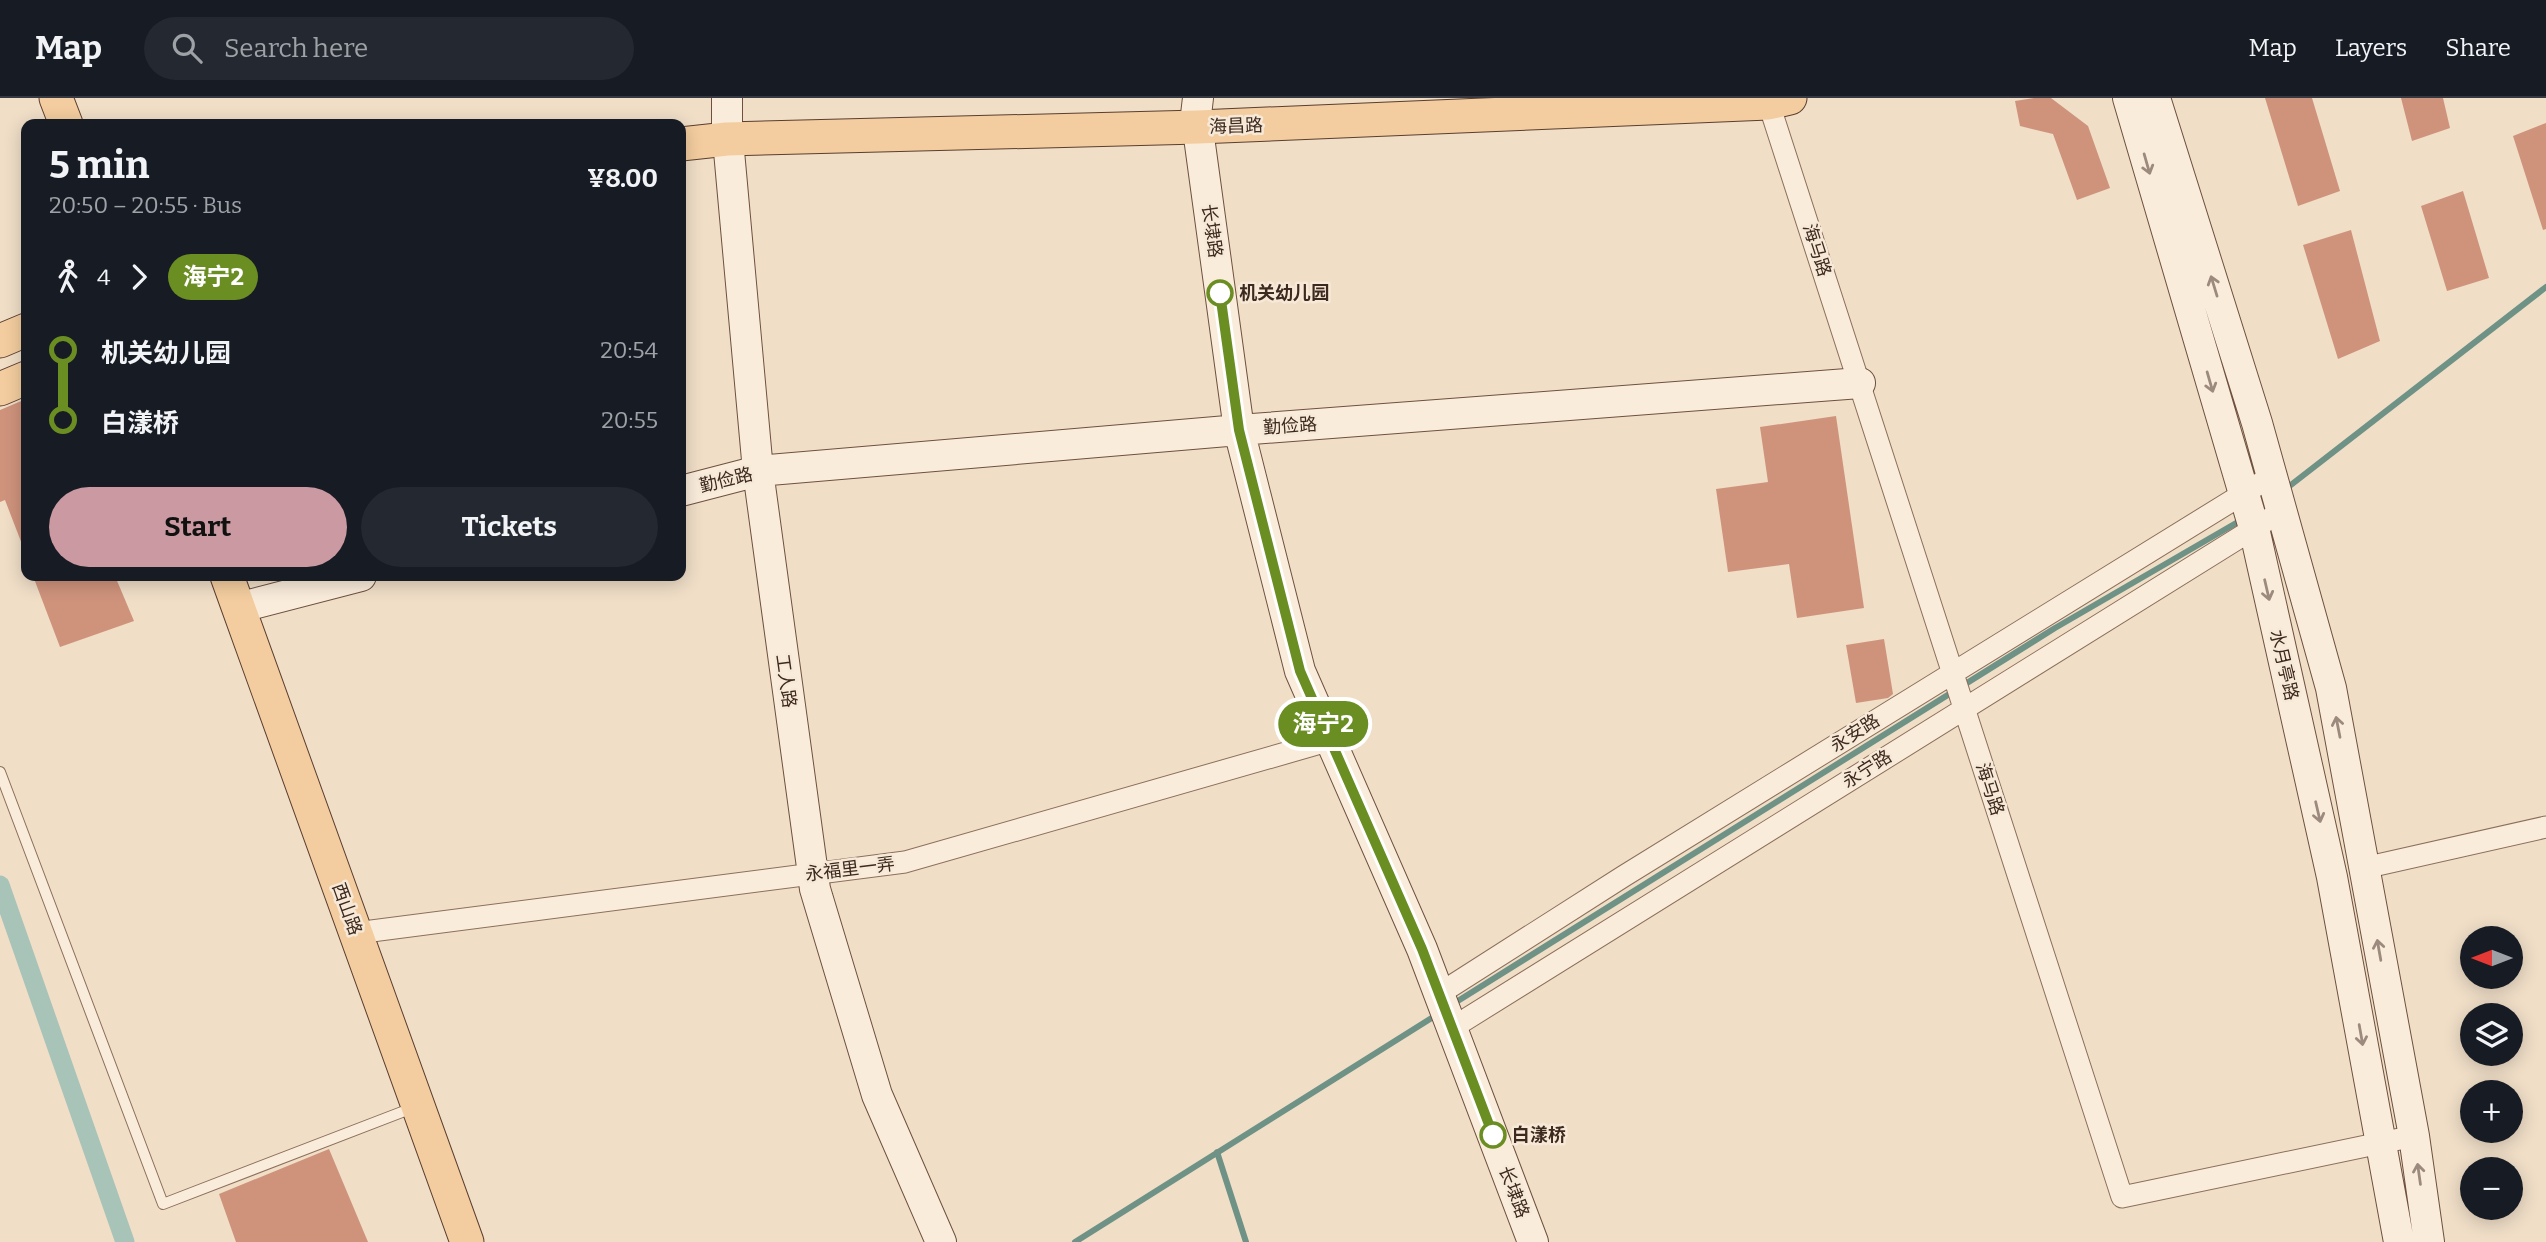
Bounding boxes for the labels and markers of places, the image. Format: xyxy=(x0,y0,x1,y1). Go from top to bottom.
marker: 机关幼儿园 xyxy=(1207,280,1233,306)
place label: 机关幼儿园 xyxy=(1239,282,1329,304)
marker: 白漾桥 xyxy=(1480,1122,1506,1148)
place label: 白漾桥 xyxy=(1512,1124,1566,1146)

